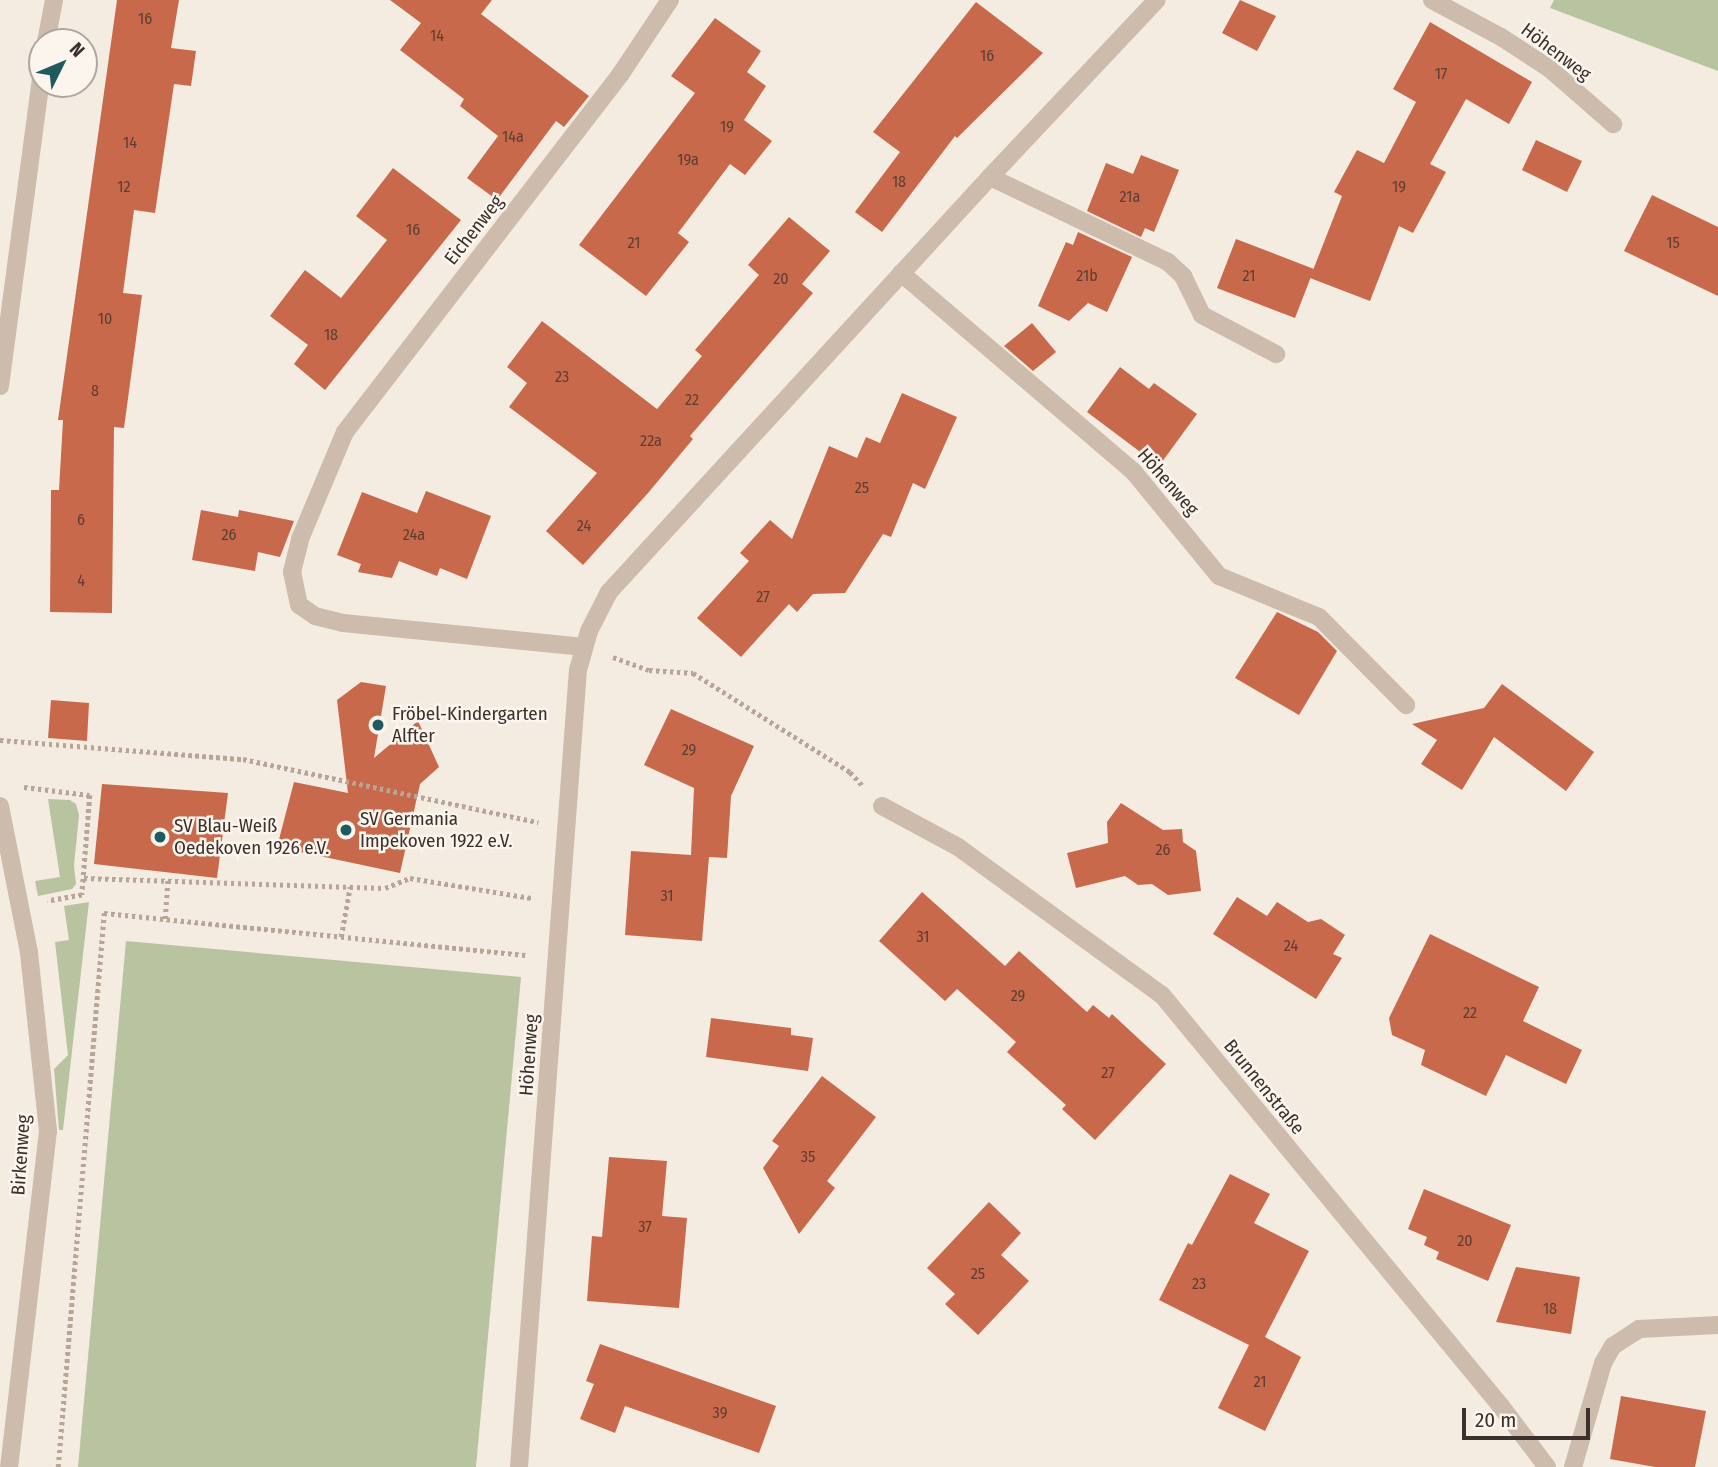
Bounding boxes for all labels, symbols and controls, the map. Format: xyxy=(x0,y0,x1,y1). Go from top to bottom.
house number: 16 xyxy=(138,9,152,29)
street label: Höhenweg xyxy=(1517,18,1595,86)
house number: 14 xyxy=(430,26,444,46)
north arrow xyxy=(28,28,98,98)
text: N xyxy=(65,38,90,62)
house number: 16 xyxy=(980,46,994,66)
house number: 17 xyxy=(1435,64,1447,84)
house number: 19 xyxy=(720,117,734,137)
house number: 14a xyxy=(502,127,524,147)
house number: 14 xyxy=(123,133,137,153)
house number: 19a xyxy=(677,150,699,170)
house number: 18 xyxy=(892,172,906,192)
house number: 12 xyxy=(117,177,131,197)
house number: 19 xyxy=(1392,177,1406,197)
house number: 21a xyxy=(1120,187,1140,207)
street label: Eichenweg xyxy=(440,191,508,269)
house number: 16 xyxy=(406,220,420,240)
house number: 21 xyxy=(628,233,640,253)
house number: 15 xyxy=(1666,233,1680,253)
house number: 21b xyxy=(1076,266,1098,286)
house number: 21 xyxy=(1243,266,1255,286)
house number: 20 xyxy=(773,269,789,289)
house number: 10 xyxy=(98,309,112,329)
house number: 18 xyxy=(324,325,338,345)
house number: 23 xyxy=(555,367,569,387)
house number: 8 xyxy=(91,381,99,401)
house number: 22 xyxy=(685,390,699,410)
house number: 22a xyxy=(640,431,662,451)
street label: Höhenweg xyxy=(1133,444,1203,520)
house number: 25 xyxy=(855,478,869,498)
house number: 6 xyxy=(77,510,85,530)
house number: 24 xyxy=(577,516,591,536)
house number: 26 xyxy=(222,525,236,545)
house number: 24a xyxy=(403,525,425,545)
house number: 4 xyxy=(77,571,85,591)
house number: 27 xyxy=(756,587,770,607)
place label: Fröbel-Kindergarten Alfter xyxy=(392,703,548,747)
marker: Fröbel-Kindergarten Alfter xyxy=(370,717,386,733)
house number: 29 xyxy=(682,740,696,760)
place label: SV Germania Impekoven 1922 e.V. xyxy=(360,808,512,852)
place label: SV Blau-Weiß Oedekoven 1926 e.V. xyxy=(174,815,329,859)
marker: SV Germania Impekoven 1922 e.V. xyxy=(338,822,354,838)
marker: SV Blau-Weiß Oedekoven 1926 e.V. xyxy=(152,829,168,845)
house number: 26 xyxy=(1156,840,1170,860)
house number: 31 xyxy=(660,886,674,906)
house number: 31 xyxy=(916,927,930,947)
house number: 24 xyxy=(1284,936,1298,956)
house number: 29 xyxy=(1011,986,1025,1006)
house number: 22 xyxy=(1463,1003,1477,1023)
street label: Höhenweg xyxy=(515,1013,543,1097)
street label: Brunnenstraße xyxy=(1219,1035,1309,1139)
house number: 27 xyxy=(1101,1063,1115,1083)
street label: Birkenweg xyxy=(7,1114,35,1196)
house number: 35 xyxy=(801,1147,815,1167)
house number: 37 xyxy=(638,1217,652,1237)
house number: 20 xyxy=(1457,1231,1473,1251)
house number: 25 xyxy=(971,1264,985,1284)
house number: 23 xyxy=(1192,1274,1206,1294)
house number: 18 xyxy=(1543,1299,1557,1319)
house number: 21 xyxy=(1254,1372,1266,1392)
scale bar xyxy=(1466,1394,1594,1438)
house number: 39 xyxy=(713,1403,727,1423)
text: 20 m xyxy=(1475,1407,1516,1433)

